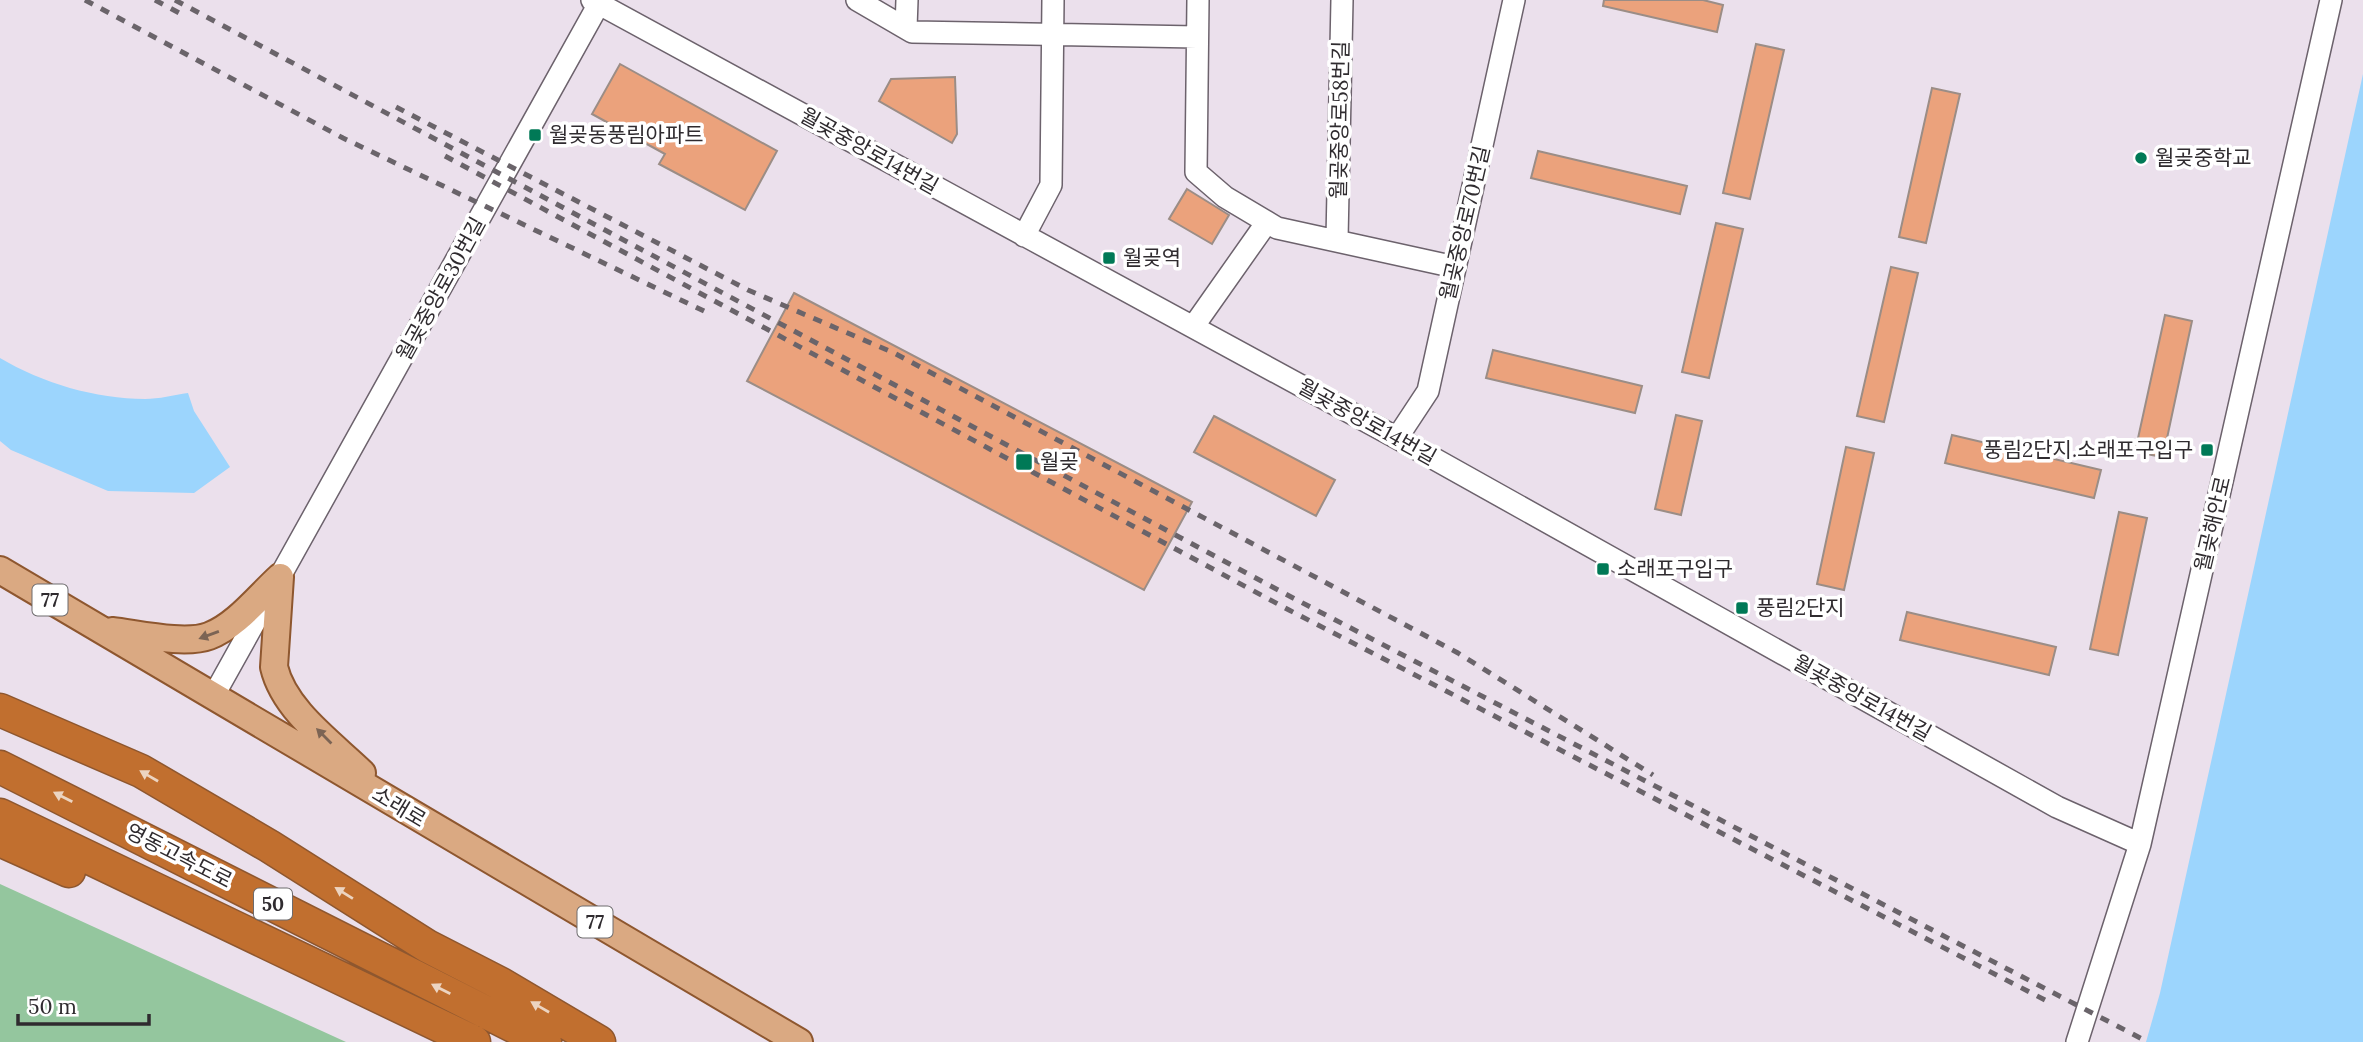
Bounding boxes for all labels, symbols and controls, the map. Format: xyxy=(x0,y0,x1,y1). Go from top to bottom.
street label: 월곶중앙로58번길 xyxy=(1325,41,1354,199)
street label: 월곶중앙로14번길 xyxy=(795,101,943,200)
place label: 월곶동풍림아파트 xyxy=(549,121,704,148)
marker: 월곶동풍림아파트 xyxy=(527,127,543,143)
street label: 월곶중앙로70번길 xyxy=(1434,143,1495,303)
place label: 월곶중학교 xyxy=(2155,144,2252,171)
marker: 월곶중학교 xyxy=(2133,150,2149,166)
street label: 월곶중앙로30번길 xyxy=(390,212,491,365)
place label: 월곶역 xyxy=(1123,244,1181,271)
marker: 월곶역 xyxy=(1101,250,1117,266)
street label: 월곶중앙로14번길 xyxy=(1293,372,1441,471)
place label: 풍림2단지.소래포구입구 xyxy=(1983,436,2193,463)
marker: 풍림2단지.소래포구입구 xyxy=(2199,442,2215,458)
place label: 월곶 xyxy=(1040,448,1079,475)
marker: 월곶 xyxy=(1014,452,1034,472)
street label: 월곶해안로 xyxy=(2188,474,2237,574)
place label: 소래포구입구 xyxy=(1617,555,1733,582)
marker: 소래포구입구 xyxy=(1595,561,1611,577)
road number: 77 xyxy=(32,584,68,615)
place label: 풍림2단지 xyxy=(1756,594,1845,621)
marker: 풍림2단지 xyxy=(1734,600,1750,616)
one-way arrow xyxy=(198,629,219,640)
street label: 월곶중앙로14번길 xyxy=(1788,648,1936,747)
one-way arrow xyxy=(316,728,333,745)
one-way arrow xyxy=(139,770,159,782)
street label: 소래로 xyxy=(367,780,431,833)
one-way arrow xyxy=(53,792,73,803)
street label: 영동고속도로 xyxy=(121,817,237,894)
one-way arrow xyxy=(334,887,353,900)
road number: 50 xyxy=(254,888,292,920)
road number: 77 xyxy=(578,906,612,938)
scale bar xyxy=(18,982,149,1026)
one-way arrow xyxy=(431,983,451,994)
text: 50 m xyxy=(28,993,77,1020)
one-way arrow xyxy=(531,1001,550,1014)

